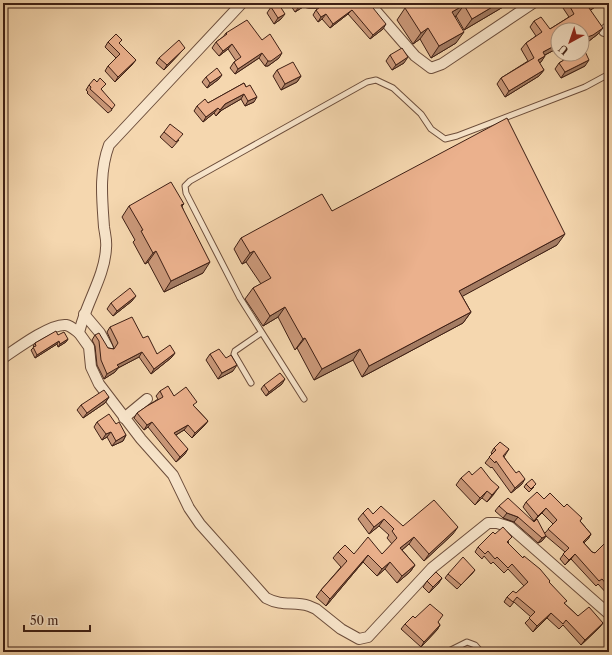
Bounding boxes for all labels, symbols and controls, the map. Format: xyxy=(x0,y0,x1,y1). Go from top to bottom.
north arrow xyxy=(550,22,590,62)
text: U xyxy=(556,41,572,58)
scale bar xyxy=(24,607,90,633)
text: 50 m xyxy=(30,613,59,628)

